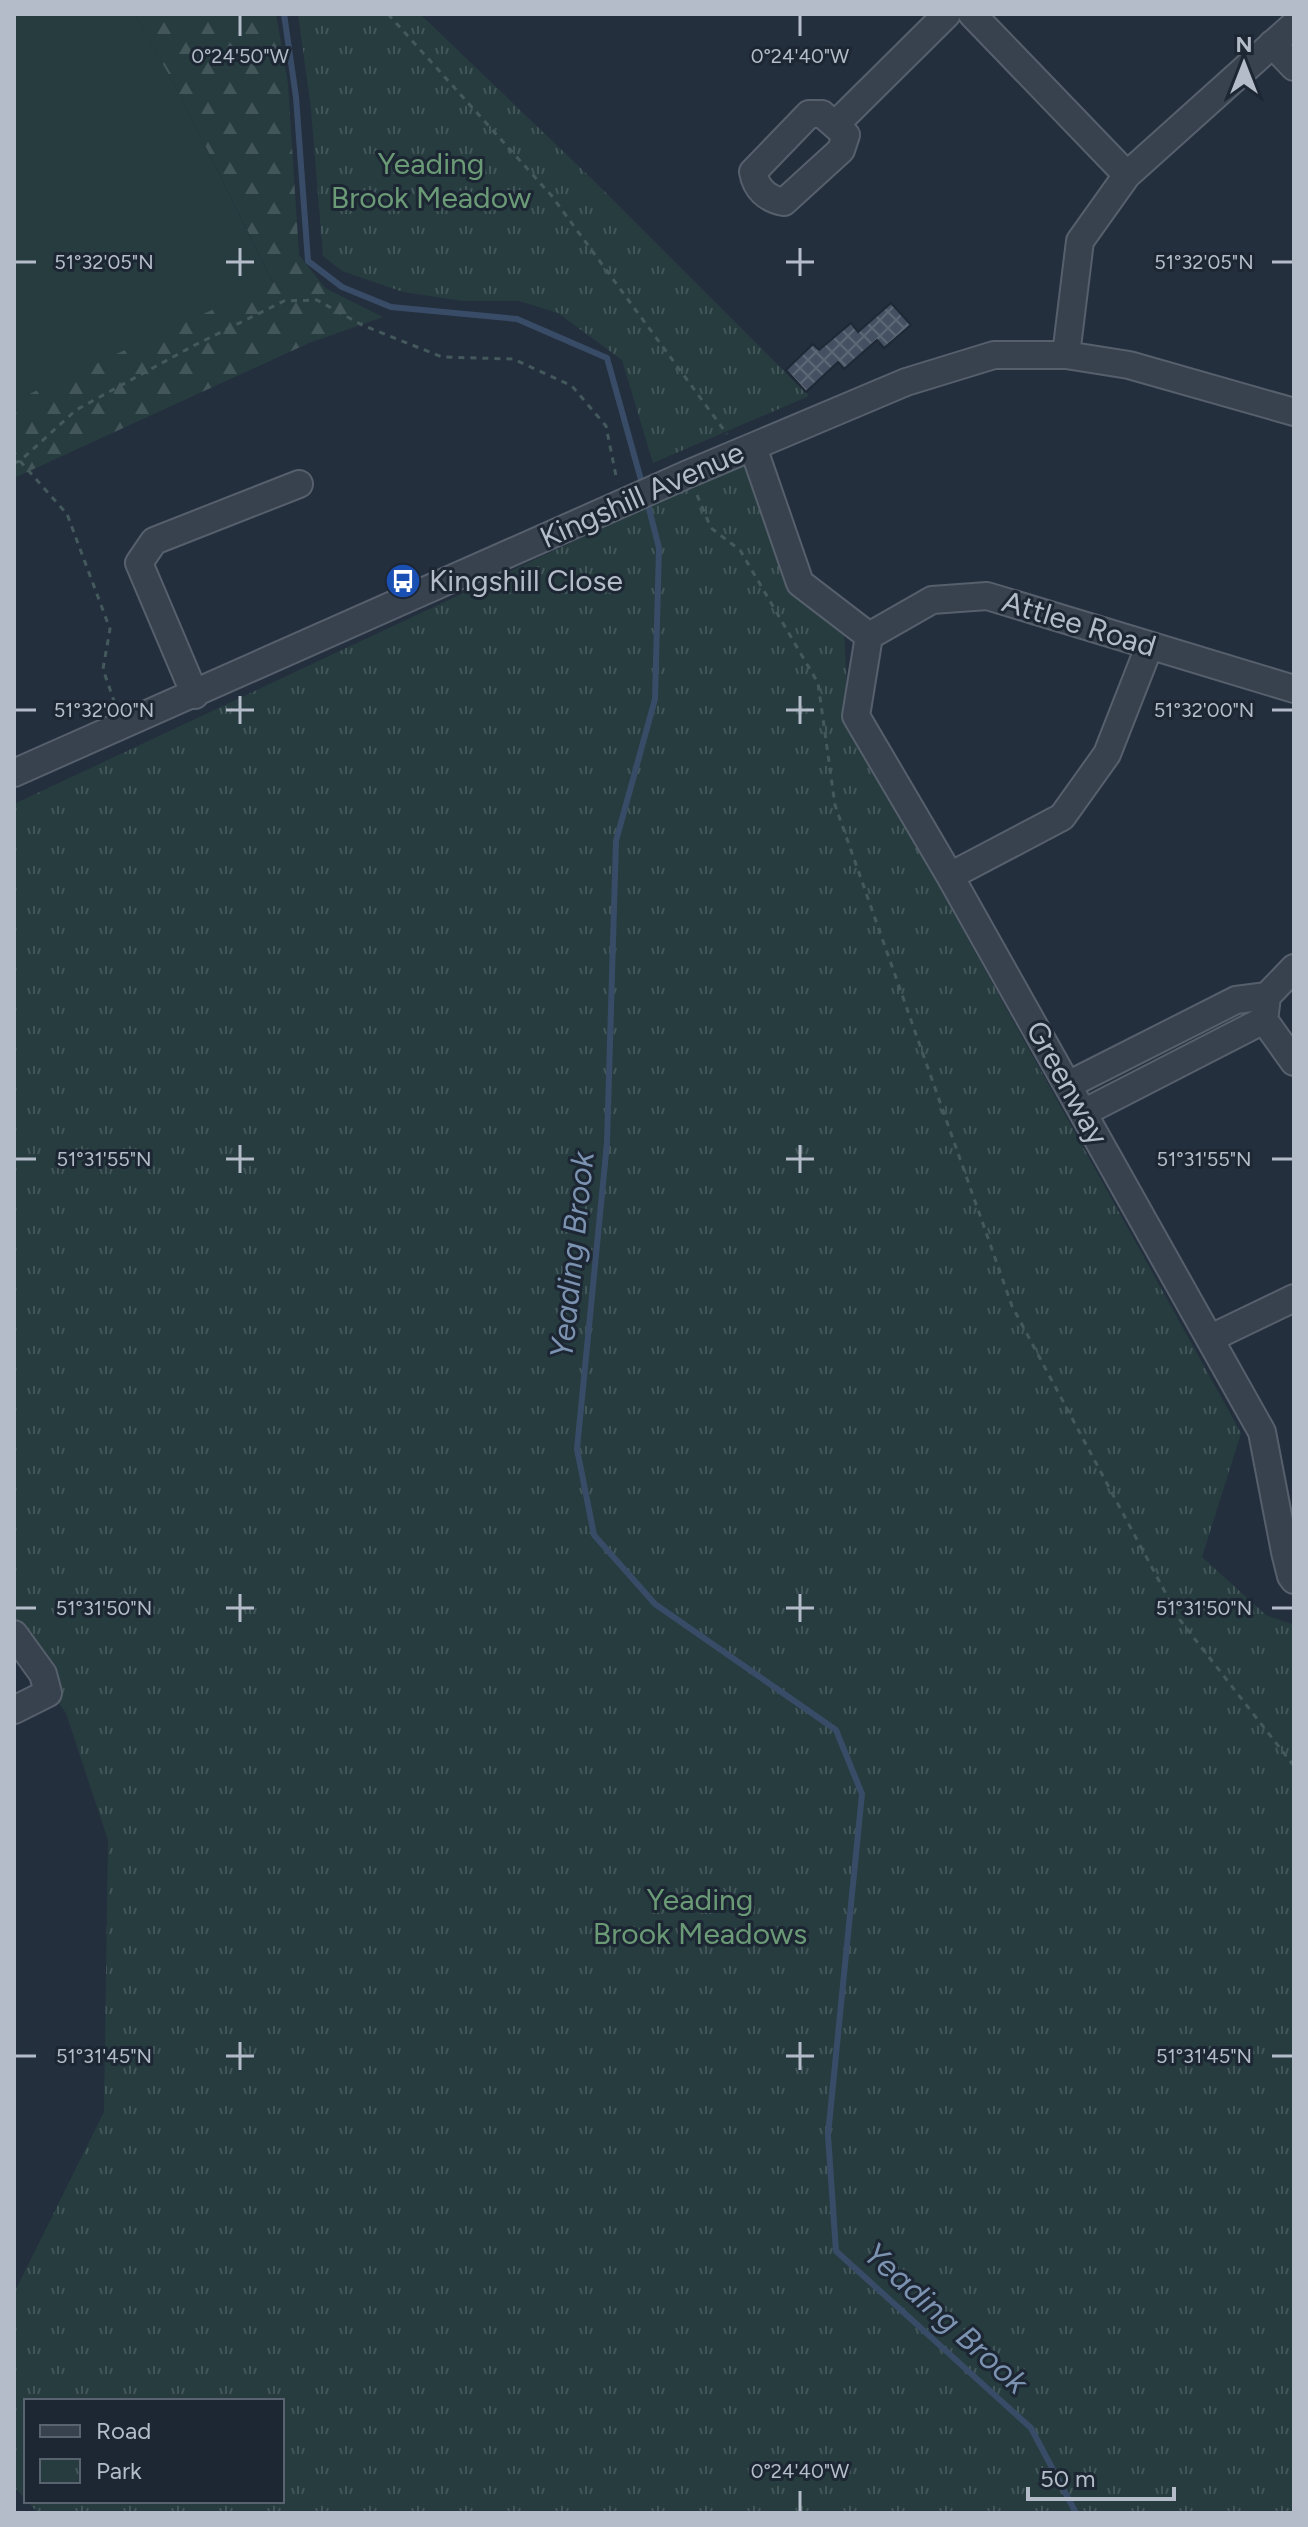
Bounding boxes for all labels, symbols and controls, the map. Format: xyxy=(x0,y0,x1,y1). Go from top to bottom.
north arrow xyxy=(1204,24,1284,104)
text: N xyxy=(1235,31,1253,58)
text: 0°24'50"W xyxy=(191,44,289,68)
text: 0°24'40"W xyxy=(751,44,849,68)
park label: Yeading Brook Meadow xyxy=(331,145,532,216)
text: 51°32'05"N xyxy=(54,250,154,274)
text: 51°32'05"N xyxy=(1154,250,1254,274)
street label: Kingshill Avenue xyxy=(534,433,750,556)
bus stop icon: Kingshill Close xyxy=(384,562,422,600)
place label: Kingshill Close xyxy=(429,562,623,599)
street label: Attlee Road xyxy=(998,583,1160,664)
text: 51°32'00"N xyxy=(54,698,154,722)
text: 51°32'00"N xyxy=(1154,698,1254,722)
street label: Greenway xyxy=(1018,1014,1117,1151)
text: 51°31'55"N xyxy=(56,1147,152,1171)
text: 51°31'55"N xyxy=(1156,1147,1252,1171)
water label: Yeading Brook xyxy=(542,1148,602,1360)
text: 51°31'50"N xyxy=(56,1596,152,1620)
text: 51°31'50"N xyxy=(1156,1596,1252,1620)
park label: Yeading Brook Meadows xyxy=(593,1881,807,1952)
text: 51°31'45"N xyxy=(56,2044,152,2068)
text: 51°31'45"N xyxy=(1156,2044,1252,2068)
water label: Yeading Brook xyxy=(856,2234,1037,2403)
legend xyxy=(24,2399,284,2503)
text: Road xyxy=(96,2416,151,2445)
scale bar xyxy=(1028,2451,1174,2501)
text: Park xyxy=(96,2456,142,2485)
text: 0°24'40"W xyxy=(751,2459,849,2483)
text: 50 m xyxy=(1040,2464,1096,2493)

